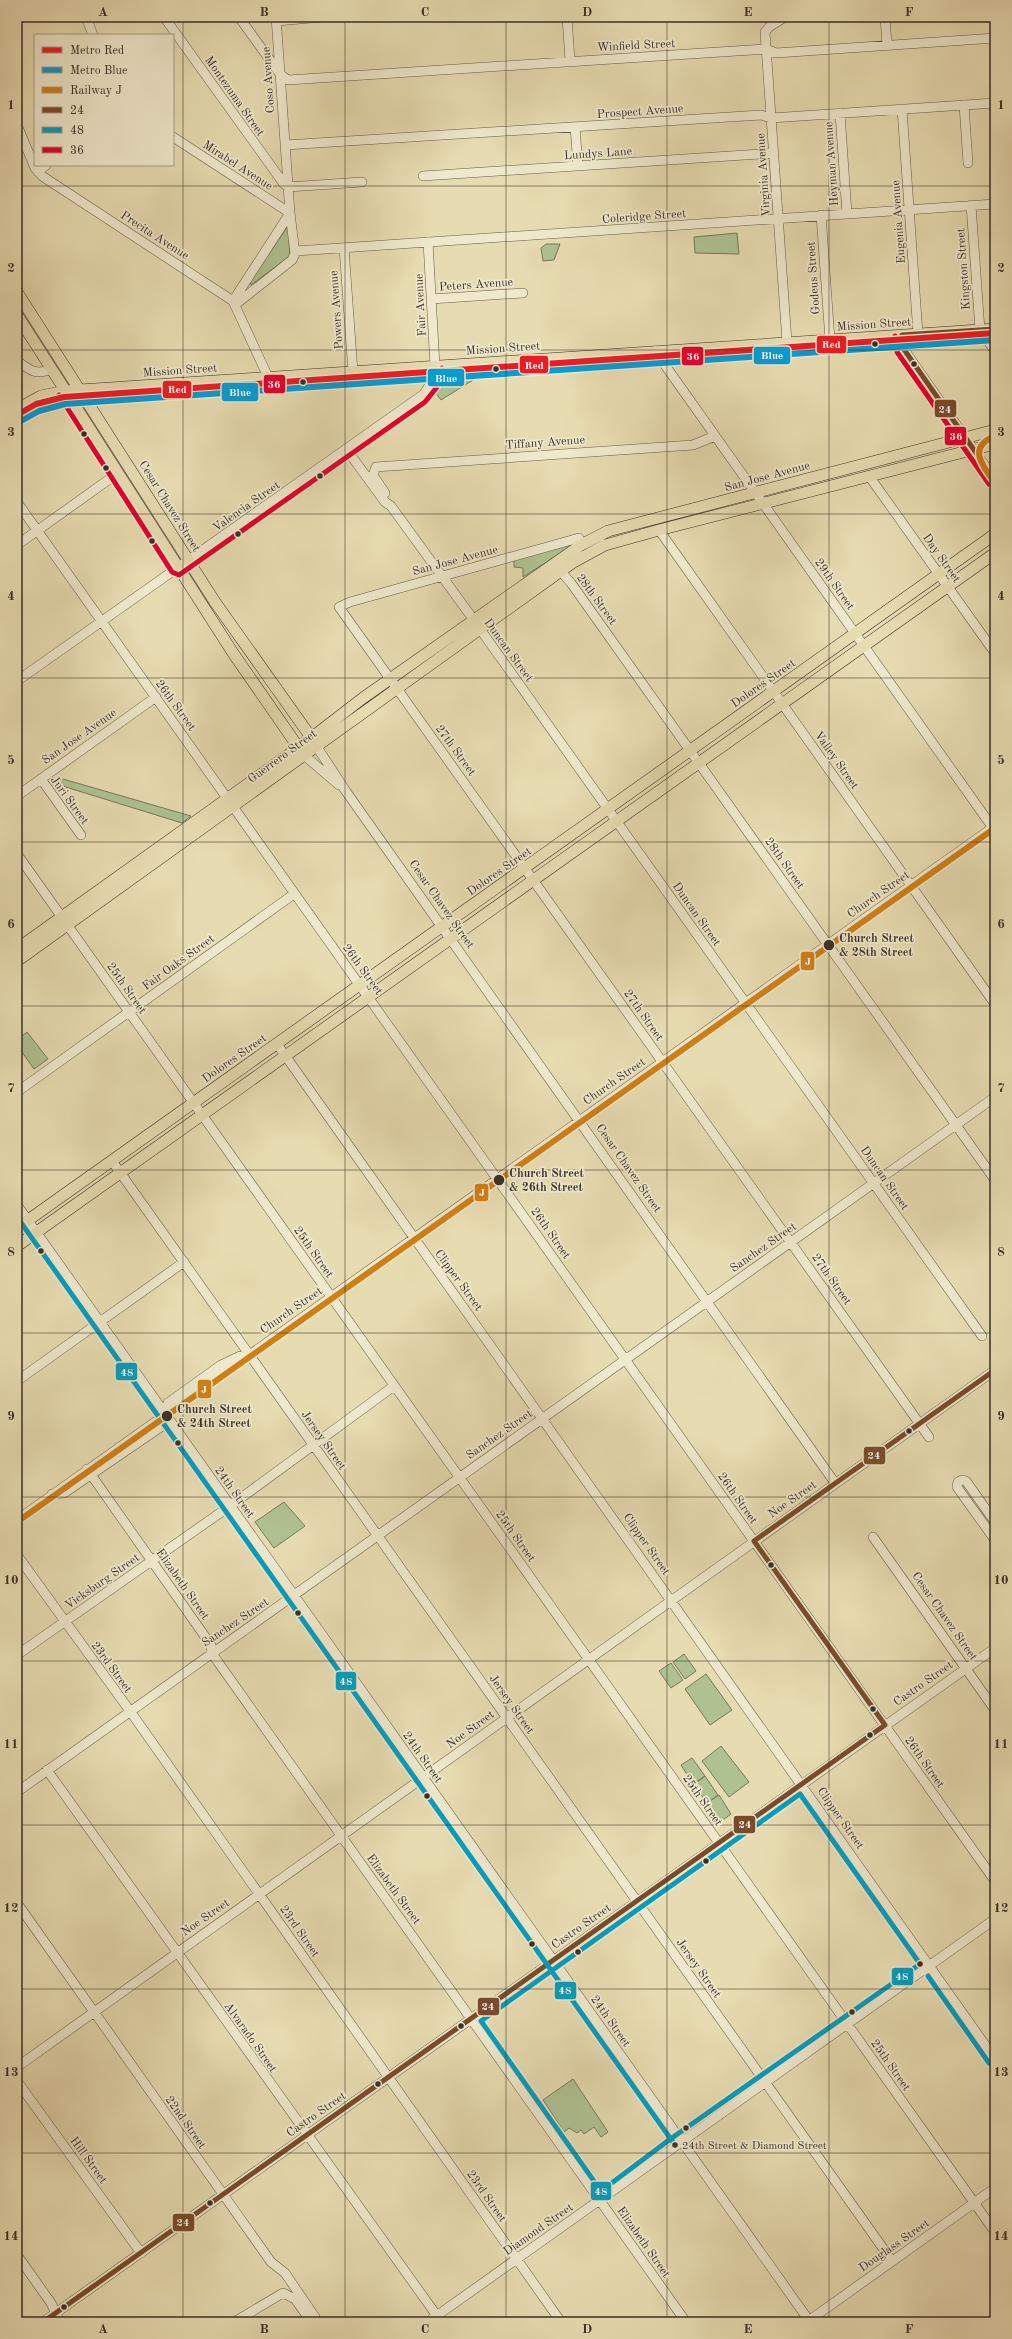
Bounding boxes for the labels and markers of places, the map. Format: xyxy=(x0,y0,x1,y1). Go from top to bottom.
unlabelled marker xyxy=(870,339,880,349)
unlabelled marker xyxy=(909,359,919,369)
unlabelled marker xyxy=(491,364,501,374)
unlabelled marker xyxy=(298,377,308,387)
unlabelled marker xyxy=(79,429,89,439)
unlabelled marker xyxy=(101,463,111,473)
unlabelled marker xyxy=(315,471,325,481)
unlabelled marker xyxy=(233,529,243,539)
unlabelled marker xyxy=(147,536,157,546)
place label: Church Street & 28th Street xyxy=(839,933,914,959)
marker: Church Street & 28th Street xyxy=(822,938,836,952)
place label: Church Street & 26th Street xyxy=(509,1168,584,1194)
marker: Church Street & 26th Street xyxy=(492,1173,506,1187)
unlabelled marker xyxy=(36,1246,46,1256)
place label: Church Street & 24th Street xyxy=(177,1404,252,1430)
marker: Church Street & 24th Street xyxy=(160,1409,174,1423)
unlabelled marker xyxy=(904,1426,914,1436)
unlabelled marker xyxy=(173,1438,183,1448)
unlabelled marker xyxy=(766,1560,776,1570)
unlabelled marker xyxy=(293,1608,303,1618)
unlabelled marker xyxy=(868,1704,878,1714)
unlabelled marker xyxy=(865,1730,875,1740)
unlabelled marker xyxy=(422,1791,432,1801)
unlabelled marker xyxy=(701,1856,711,1866)
unlabelled marker xyxy=(527,1939,537,1949)
unlabelled marker xyxy=(573,1947,583,1957)
unlabelled marker xyxy=(915,1959,925,1969)
unlabelled marker xyxy=(847,2007,857,2017)
unlabelled marker xyxy=(456,2021,466,2031)
unlabelled marker xyxy=(373,2079,383,2089)
unlabelled marker xyxy=(681,2123,691,2133)
marker: 24th Street & Diamond Street xyxy=(670,2140,680,2150)
place label: 24th Street & Diamond Street xyxy=(682,2141,827,2152)
unlabelled marker xyxy=(205,2198,215,2208)
unlabelled marker xyxy=(59,2302,69,2312)

